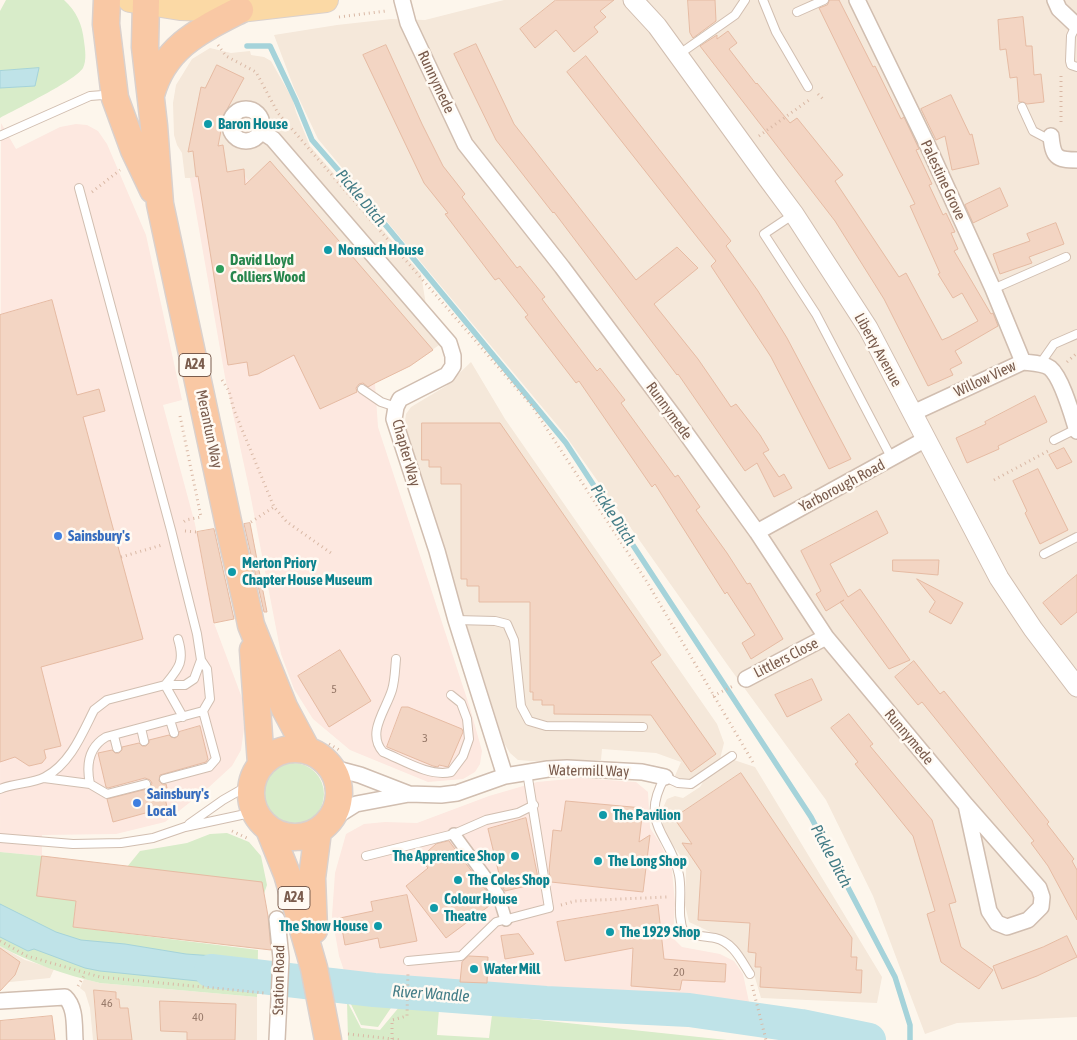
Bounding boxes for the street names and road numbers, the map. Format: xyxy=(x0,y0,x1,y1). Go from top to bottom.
street label: Runnymede xyxy=(414,48,458,116)
street label: Palestine Grove xyxy=(917,137,969,223)
street label: Liberty Avenue xyxy=(850,310,906,390)
road number: A24 xyxy=(179,354,211,376)
street label: Willow View xyxy=(951,357,1019,401)
street label: Runnymede xyxy=(642,379,696,443)
street label: Merantun Way xyxy=(192,388,226,470)
street label: Chapter Way xyxy=(388,417,424,489)
street label: Yarborough Road xyxy=(796,456,888,516)
street label: Littlers Close xyxy=(751,634,821,682)
street label: Runnymede xyxy=(881,706,937,768)
street label: Watermill Way xyxy=(549,761,629,781)
road number: A24 xyxy=(278,886,310,910)
street label: Station Road xyxy=(269,945,289,1015)

